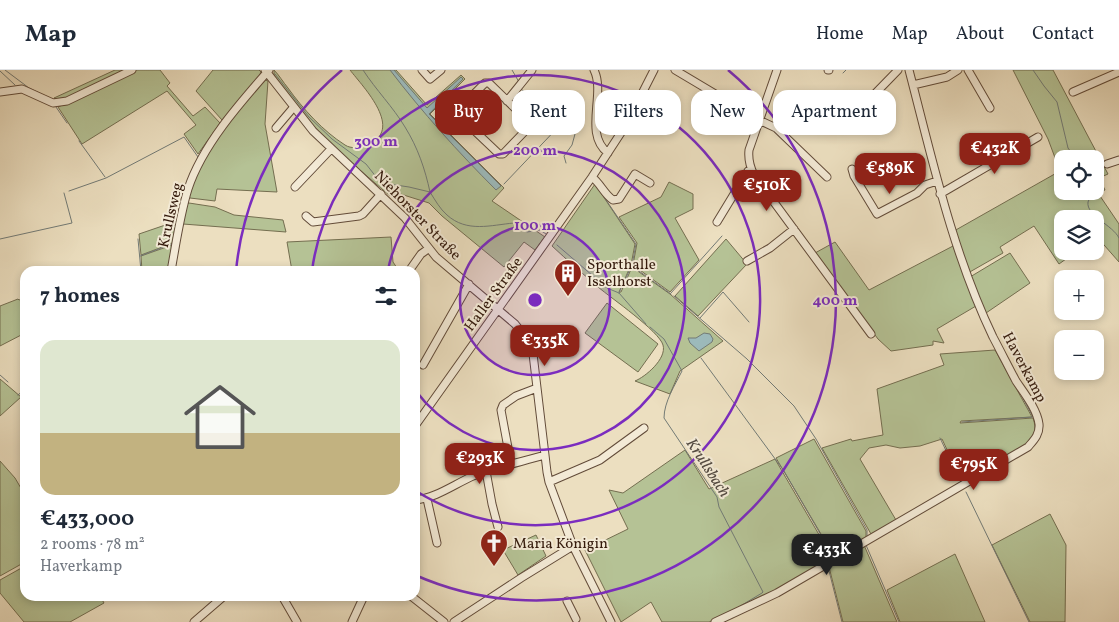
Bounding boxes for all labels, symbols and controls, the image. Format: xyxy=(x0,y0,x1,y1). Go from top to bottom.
text: Map xyxy=(25,18,76,52)
text: Home xyxy=(816,22,864,47)
text: Map xyxy=(892,22,928,47)
text: About xyxy=(956,22,1004,47)
text: Contact xyxy=(1032,22,1094,47)
chip: Buy xyxy=(435,90,502,135)
chip: Rent xyxy=(512,90,585,135)
chip: Filters xyxy=(595,90,681,135)
chip: New xyxy=(691,90,763,135)
chip: Apartment xyxy=(773,90,896,135)
text: 300 m xyxy=(354,132,398,153)
pin: €432K xyxy=(960,132,1030,175)
text: €432K xyxy=(971,138,1020,160)
text: 200 m xyxy=(513,141,557,162)
map controls xyxy=(1054,150,1104,380)
button: locate xyxy=(1054,150,1104,200)
pin: €589K xyxy=(855,152,925,195)
text: €589K xyxy=(866,158,914,180)
street label: Niehorster Straße xyxy=(369,167,465,266)
pin: €510K xyxy=(732,170,802,212)
text: €510K xyxy=(743,175,791,197)
street label: Krullsweg xyxy=(154,180,189,250)
button: layers xyxy=(1054,210,1104,260)
text: 100 m xyxy=(514,216,557,237)
street label: Haller Straße xyxy=(460,253,528,336)
place label: Sporthalle Isselhorst xyxy=(587,255,656,293)
building icon: Sporthalle Isselhorst xyxy=(553,258,583,297)
button: + xyxy=(1054,270,1104,320)
text: 7 homes xyxy=(40,282,120,311)
icon: filters xyxy=(372,282,400,310)
centre of rings xyxy=(526,291,544,309)
text: 400 m xyxy=(813,291,858,312)
pin: €335K xyxy=(510,324,580,367)
street label: Haverkamp xyxy=(996,329,1051,407)
text: €335K xyxy=(521,330,569,352)
button: − xyxy=(1054,330,1104,380)
icon: home xyxy=(175,372,265,462)
water label: Krullsbach xyxy=(680,434,735,502)
pin: €293K xyxy=(445,442,515,485)
text: €293K xyxy=(456,448,504,470)
pin: €795K xyxy=(939,448,1009,491)
text: €795K xyxy=(950,454,998,476)
text: €433,000 xyxy=(40,505,134,534)
church icon: Maria Königin xyxy=(479,528,509,567)
text: 2 rooms · 78 m² xyxy=(40,534,145,556)
place label: Maria Königin xyxy=(513,534,608,555)
pin: €433K xyxy=(792,534,862,576)
text: €433K xyxy=(803,539,851,561)
text: Haverkamp xyxy=(40,556,122,578)

